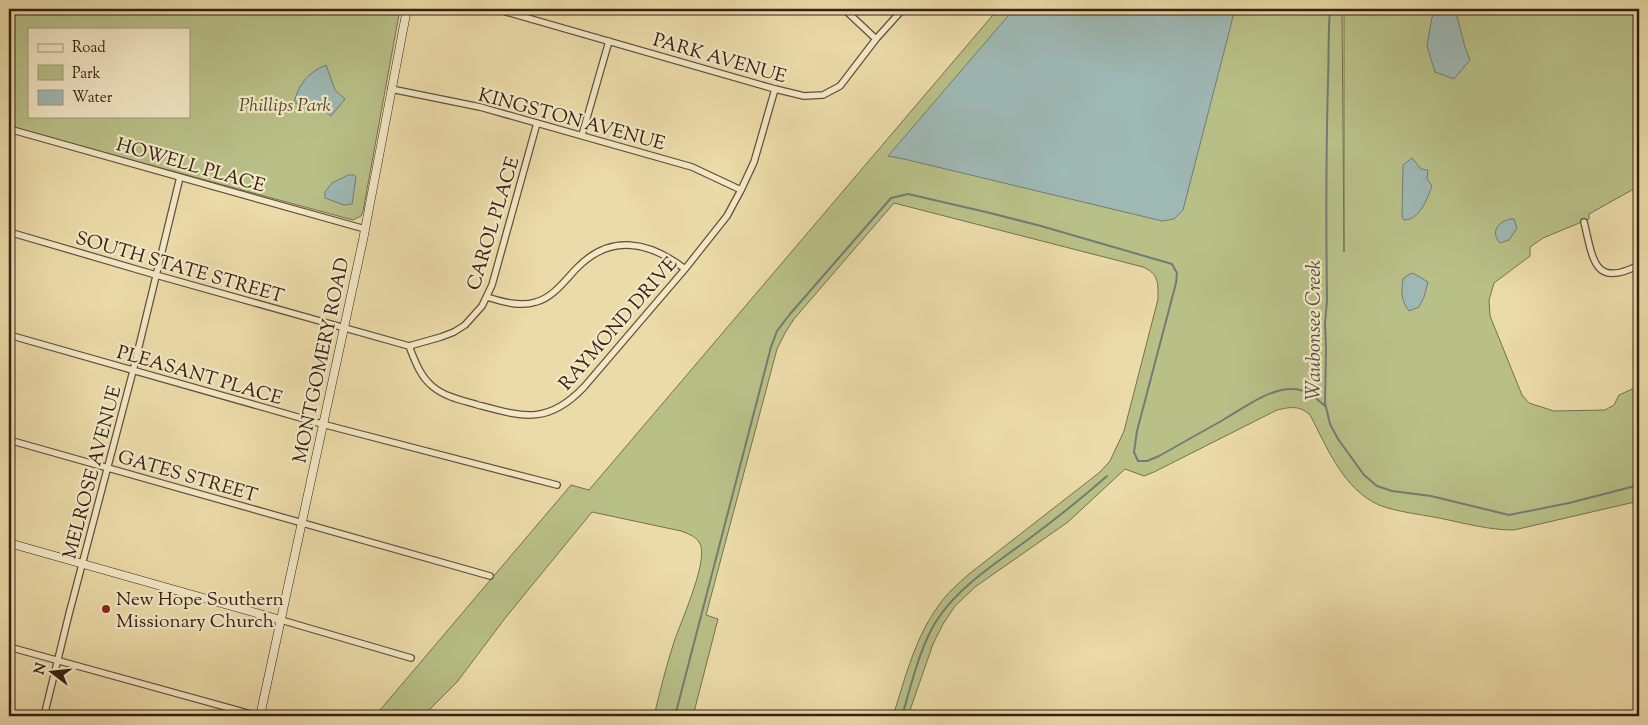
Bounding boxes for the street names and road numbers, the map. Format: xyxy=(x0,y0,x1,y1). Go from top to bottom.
street label: PARK AVENUE xyxy=(649,27,790,91)
street label: KINGSTON AVENUE xyxy=(475,83,668,158)
street label: HOWELL PLACE xyxy=(113,132,268,201)
street label: CAROL PLACE xyxy=(461,153,528,294)
street label: SOUTH STATE STREET xyxy=(72,226,287,311)
street label: RAYMOND DRIVE xyxy=(553,252,685,397)
street label: MONTGOMERY ROAD xyxy=(287,255,357,466)
street label: PLEASANT PLACE xyxy=(113,340,286,413)
street label: MELROSE AVENUE xyxy=(57,383,130,562)
street label: GATES STREET xyxy=(114,445,260,510)

